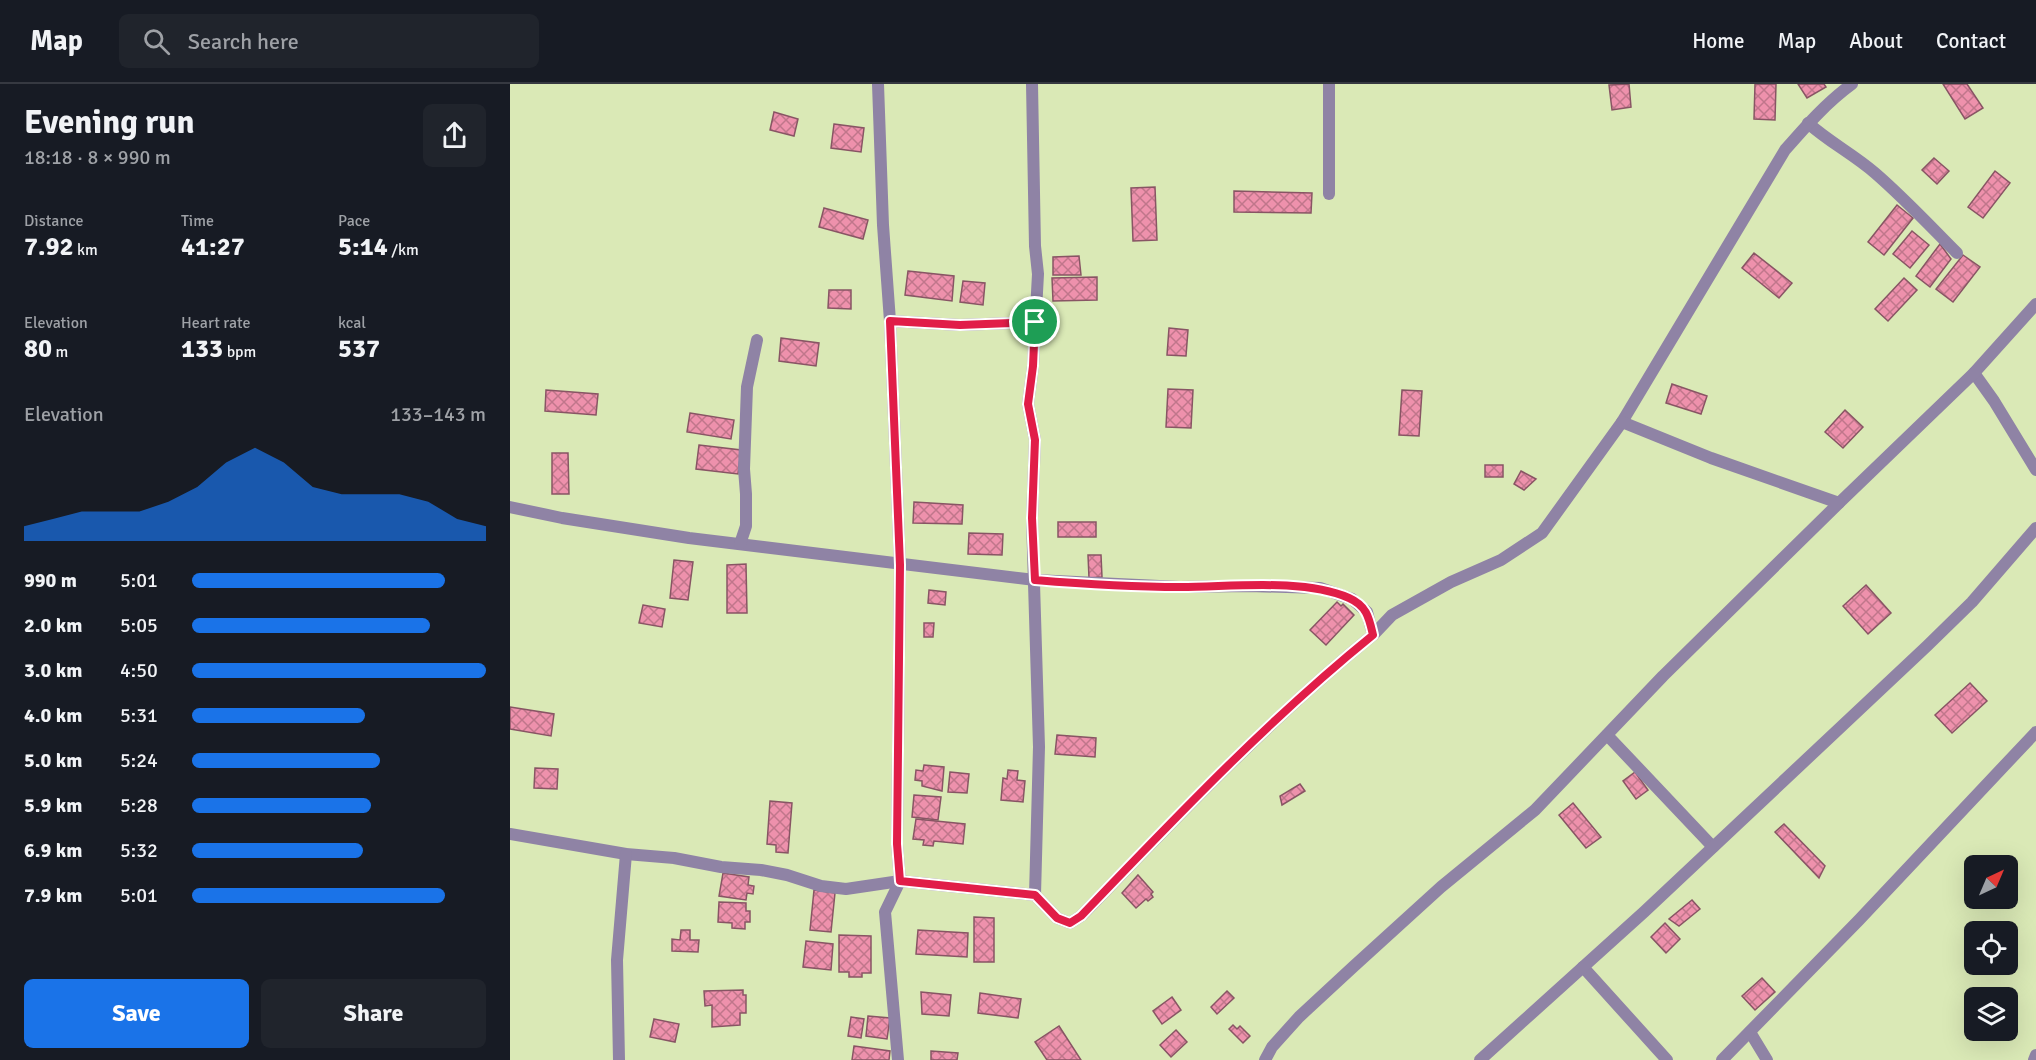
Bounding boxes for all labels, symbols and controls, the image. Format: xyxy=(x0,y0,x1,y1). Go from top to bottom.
search box xyxy=(119,14,539,68)
text: Map xyxy=(30,24,83,58)
icon: search xyxy=(140,25,173,58)
text: Search here xyxy=(188,28,299,55)
text: Home xyxy=(1692,28,1745,54)
text: Map xyxy=(1778,28,1816,54)
text: About xyxy=(1849,28,1903,54)
text: Contact xyxy=(1936,28,2006,54)
text: Evening run xyxy=(24,102,194,143)
button: share xyxy=(423,104,486,167)
text: 18:18 · 8 × 990 m xyxy=(24,145,171,170)
text: Distance xyxy=(24,211,84,231)
text: Time xyxy=(181,211,214,231)
text: Pace xyxy=(338,211,370,231)
text: 7.92 xyxy=(24,231,74,263)
text: 41:27 xyxy=(181,231,245,263)
text: 5:14 xyxy=(338,231,388,263)
text: km xyxy=(74,240,98,260)
text: /km xyxy=(388,240,419,260)
pin xyxy=(1009,296,1060,347)
icon: arrive xyxy=(1018,305,1051,338)
text: Elevation xyxy=(24,313,88,333)
text: Heart rate xyxy=(181,313,250,333)
text: kcal xyxy=(338,313,366,333)
text: 80 xyxy=(24,333,52,365)
text: 133 xyxy=(181,333,223,365)
text: 537 xyxy=(338,333,380,365)
text: m xyxy=(52,342,68,362)
text: bpm xyxy=(223,342,256,362)
text: Elevation xyxy=(24,402,104,427)
text: 133–143 m xyxy=(390,402,486,427)
text: 990 m xyxy=(24,568,77,593)
text: 5:01 xyxy=(120,568,158,593)
text: 2.0 km xyxy=(24,613,82,638)
text: 5:05 xyxy=(120,613,158,638)
text: 3.0 km xyxy=(24,658,82,683)
text: 4:50 xyxy=(120,658,158,683)
text: 4.0 km xyxy=(24,703,82,728)
text: 5:31 xyxy=(120,703,158,728)
text: 5.0 km xyxy=(24,748,82,773)
text: 5:24 xyxy=(120,748,158,773)
text: 5.9 km xyxy=(24,793,82,818)
text: 5:28 xyxy=(120,793,158,818)
text: 6.9 km xyxy=(24,838,82,863)
text: 5:32 xyxy=(120,838,158,863)
north arrow xyxy=(1964,855,2018,909)
map controls xyxy=(1964,855,2018,1041)
text: 7.9 km xyxy=(24,883,82,908)
text: 5:01 xyxy=(120,883,158,908)
button: locate xyxy=(1964,921,2018,975)
button: Save xyxy=(24,979,249,1048)
button: Share xyxy=(261,979,486,1048)
button: layers xyxy=(1964,987,2018,1041)

